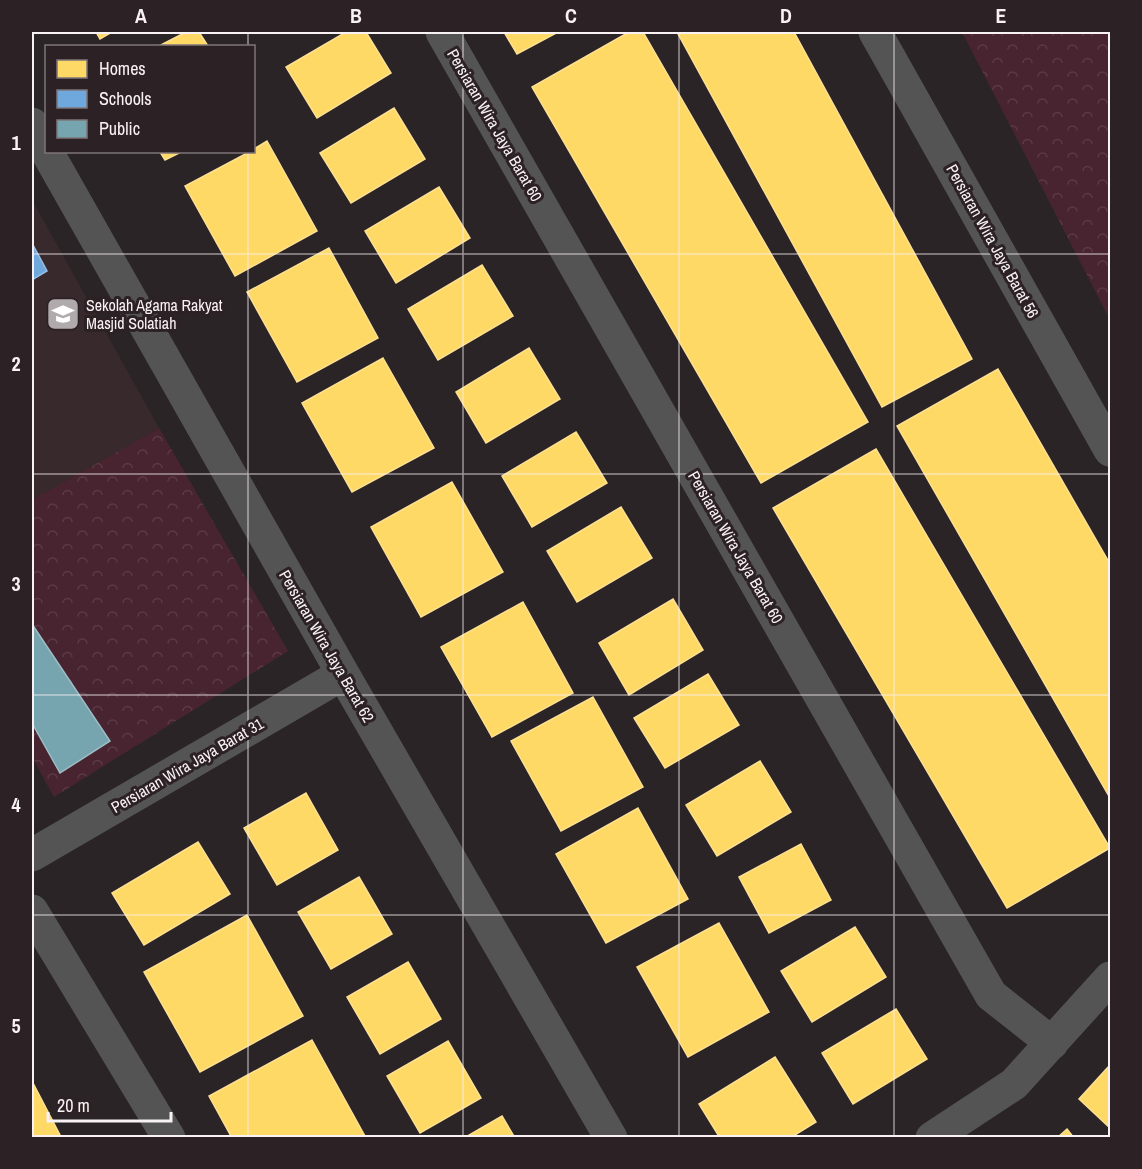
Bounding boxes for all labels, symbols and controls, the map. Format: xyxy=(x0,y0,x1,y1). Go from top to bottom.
text: A xyxy=(135,2,147,29)
text: B xyxy=(350,2,362,29)
text: C xyxy=(565,2,577,29)
text: D xyxy=(780,2,792,29)
text: E xyxy=(996,2,1007,29)
legend xyxy=(45,45,255,153)
street label: Persiaran Wira Jaya Barat 60 xyxy=(442,45,548,205)
text: Homes xyxy=(99,56,146,81)
text: Schools xyxy=(99,86,152,111)
text: Public xyxy=(99,116,140,141)
text: 1 xyxy=(11,129,21,156)
street label: Persiaran Wira Jaya Barat 56 xyxy=(941,160,1045,322)
place label: Sekolah Agama Rakyat Masjid Solatiah xyxy=(86,294,223,334)
school or university icon: Sekolah Agama Rakyat Masjid Solatiah xyxy=(45,296,81,332)
text: 2 xyxy=(11,350,21,377)
street label: Persiaran Wira Jaya Barat 60 xyxy=(683,467,789,627)
street label: Persiaran Wira Jaya Barat 62 xyxy=(274,566,380,726)
text: 3 xyxy=(11,570,21,597)
street label: Persiaran Wira Jaya Barat 31 xyxy=(107,712,268,818)
text: 4 xyxy=(11,791,21,818)
text: 5 xyxy=(11,1012,21,1039)
scale bar xyxy=(48,1085,171,1123)
text: 20 m xyxy=(57,1093,90,1118)

